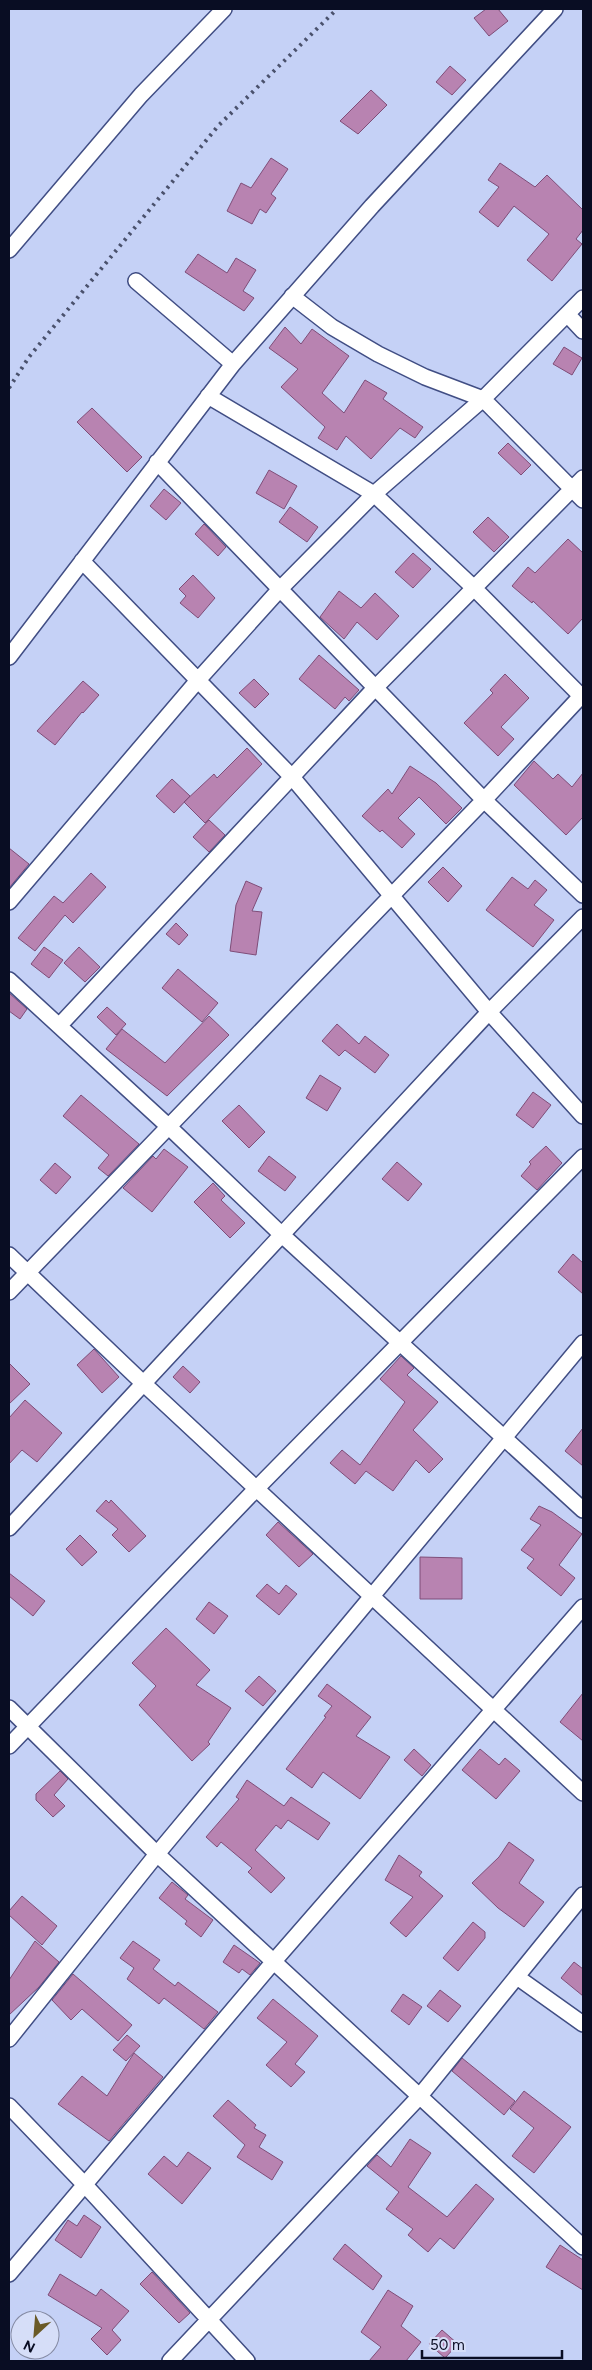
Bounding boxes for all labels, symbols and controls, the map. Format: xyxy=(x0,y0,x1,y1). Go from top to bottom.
north arrow xyxy=(10,2310,60,2360)
scale bar xyxy=(422,2328,562,2360)
text: N xyxy=(21,2336,38,2356)
text: 50 m xyxy=(430,2336,465,2354)

